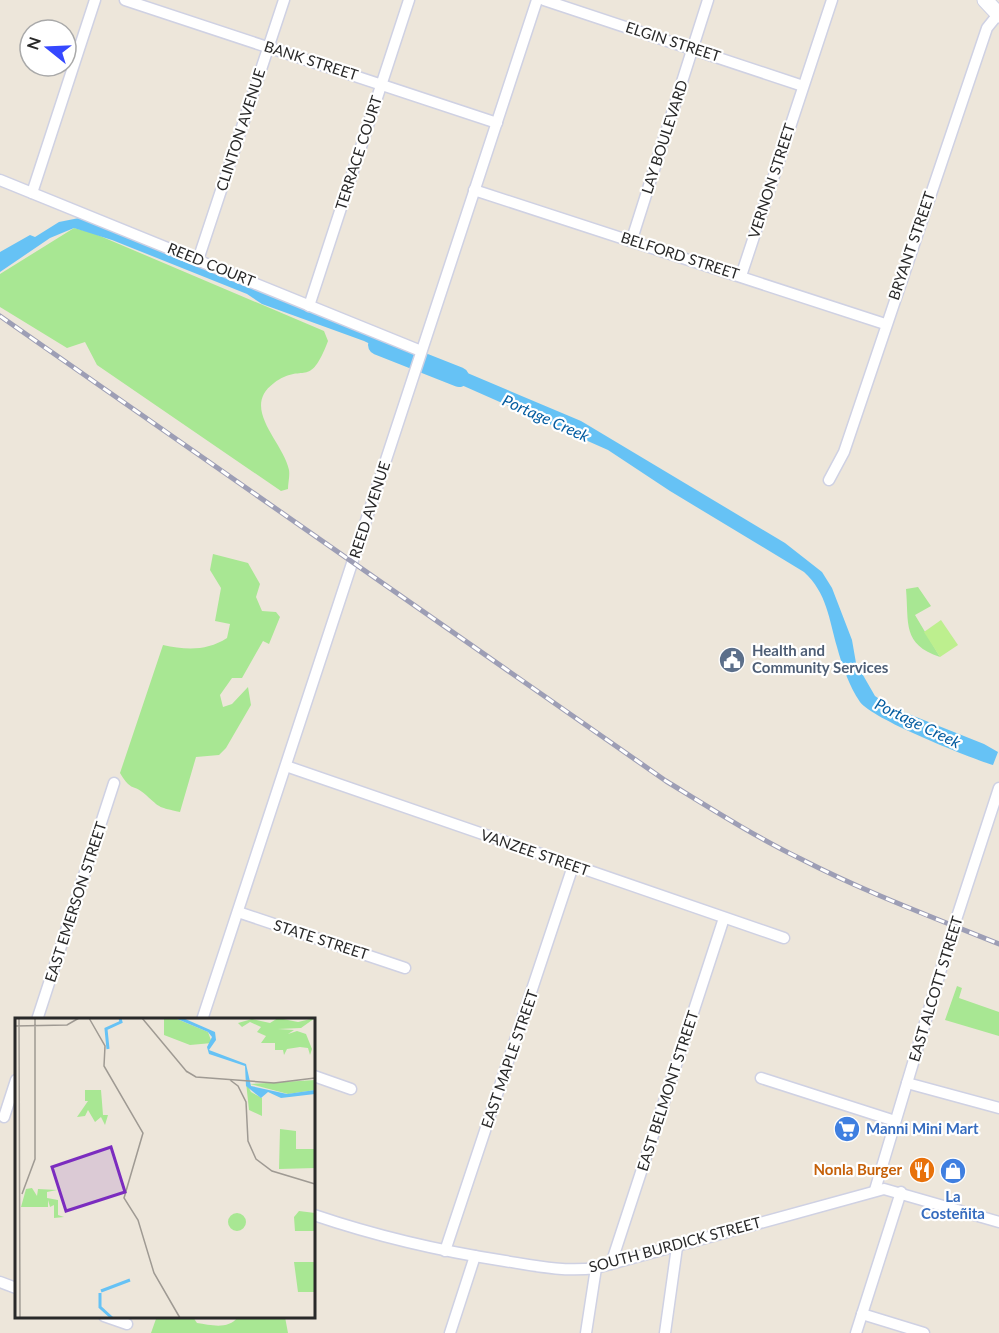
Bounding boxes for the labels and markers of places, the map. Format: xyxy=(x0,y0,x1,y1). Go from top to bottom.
place label: Health and Community Services xyxy=(752,641,889,676)
public building icon: Health and Community Services xyxy=(717,645,747,675)
supermarket icon: Manni Mini Mart xyxy=(832,1114,862,1144)
place label: Manni Mini Mart xyxy=(866,1119,979,1137)
restaurant icon: Nonla Burger xyxy=(907,1155,937,1185)
shop icon: La Costeñita xyxy=(938,1156,968,1186)
place label: Nonla Burger xyxy=(814,1160,902,1178)
place label: La Costeñita xyxy=(921,1187,985,1222)

